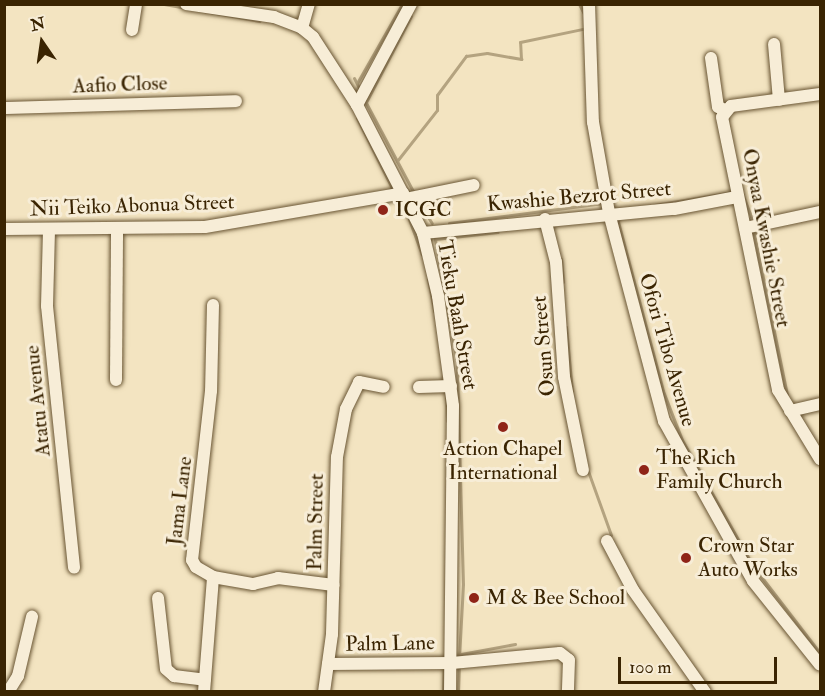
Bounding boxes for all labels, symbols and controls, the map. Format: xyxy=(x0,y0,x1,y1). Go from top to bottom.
north arrow xyxy=(12,12,72,72)
text: N xyxy=(29,13,47,36)
street label: Aafio Close xyxy=(72,71,168,99)
street label: Onyaa Kwashie Street xyxy=(736,146,796,330)
street label: Kwashie Bezrot Street xyxy=(486,176,672,218)
street label: Nii Teiko Abonua Street xyxy=(29,190,235,222)
place label: ICGC xyxy=(395,197,452,223)
marker: ICGC xyxy=(376,203,390,217)
street label: Tieku Baah Street xyxy=(431,238,483,392)
street label: Ofori Tibo Avenue xyxy=(633,271,701,429)
street label: Osun Street xyxy=(527,295,561,397)
street label: Atatu Avenue xyxy=(20,344,56,458)
marker: Action Chapel International xyxy=(496,420,510,434)
place label: Action Chapel International xyxy=(443,436,563,486)
place label: The Rich Family Church xyxy=(656,445,782,495)
street label: Jama Lane xyxy=(162,455,198,547)
marker: The Rich Family Church xyxy=(637,463,651,477)
street label: Palm Street xyxy=(303,473,329,571)
place label: Crown Star Auto Works xyxy=(698,533,798,583)
marker: Crown Star Auto Works xyxy=(679,551,693,565)
place label: M & Bee School xyxy=(486,585,625,611)
marker: M & Bee School xyxy=(467,591,481,605)
street label: Palm Lane xyxy=(345,631,435,657)
scale bar xyxy=(621,645,780,683)
text: 100 m xyxy=(629,656,672,679)

